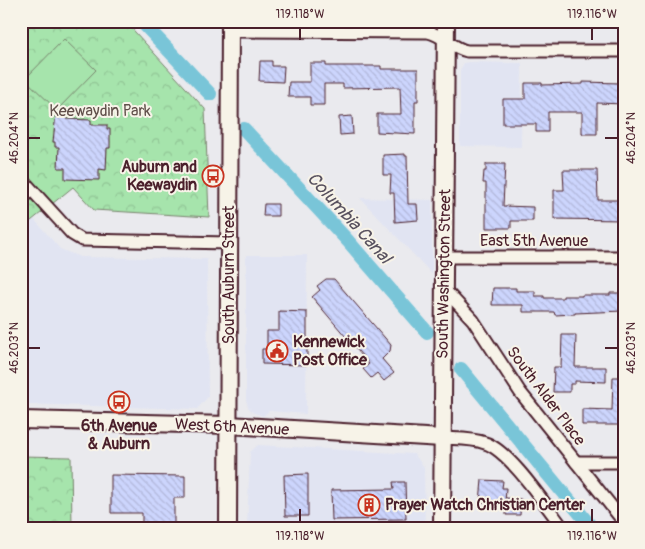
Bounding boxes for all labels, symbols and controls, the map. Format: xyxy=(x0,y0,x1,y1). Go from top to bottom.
text: 119.118°W xyxy=(275,7,325,22)
text: 119.116°W xyxy=(567,7,617,22)
park label: Keewaydin Park xyxy=(49,101,151,121)
text: 46.204°N xyxy=(7,112,22,164)
text: 46.204°N xyxy=(624,112,639,164)
place label: Auburn and Keewaydin xyxy=(121,157,197,195)
bus stop icon: Auburn and Keewaydin xyxy=(201,164,225,188)
water label: Columbia Canal xyxy=(302,167,397,270)
street label: South Washington Street xyxy=(433,188,455,359)
street label: South Auburn Street xyxy=(219,205,239,344)
street label: East 5th Avenue xyxy=(480,231,588,251)
text: 46.203°N xyxy=(7,322,22,374)
text: 46.203°N xyxy=(624,322,639,374)
place label: Kennewick Post Office xyxy=(293,332,368,370)
public building icon: Kennewick Post Office xyxy=(265,339,289,363)
street label: South Alder Place xyxy=(502,343,590,450)
bus stop icon: 6th Avenue & Auburn xyxy=(107,390,131,414)
street label: West 6th Avenue xyxy=(174,414,290,440)
place label: 6th Avenue & Auburn xyxy=(81,416,158,454)
building icon: Prayer Watch Christian Center xyxy=(357,493,381,517)
place label: Prayer Watch Christian Center xyxy=(385,495,585,515)
text: 119.118°W xyxy=(275,529,325,544)
text: 119.116°W xyxy=(567,529,617,544)

